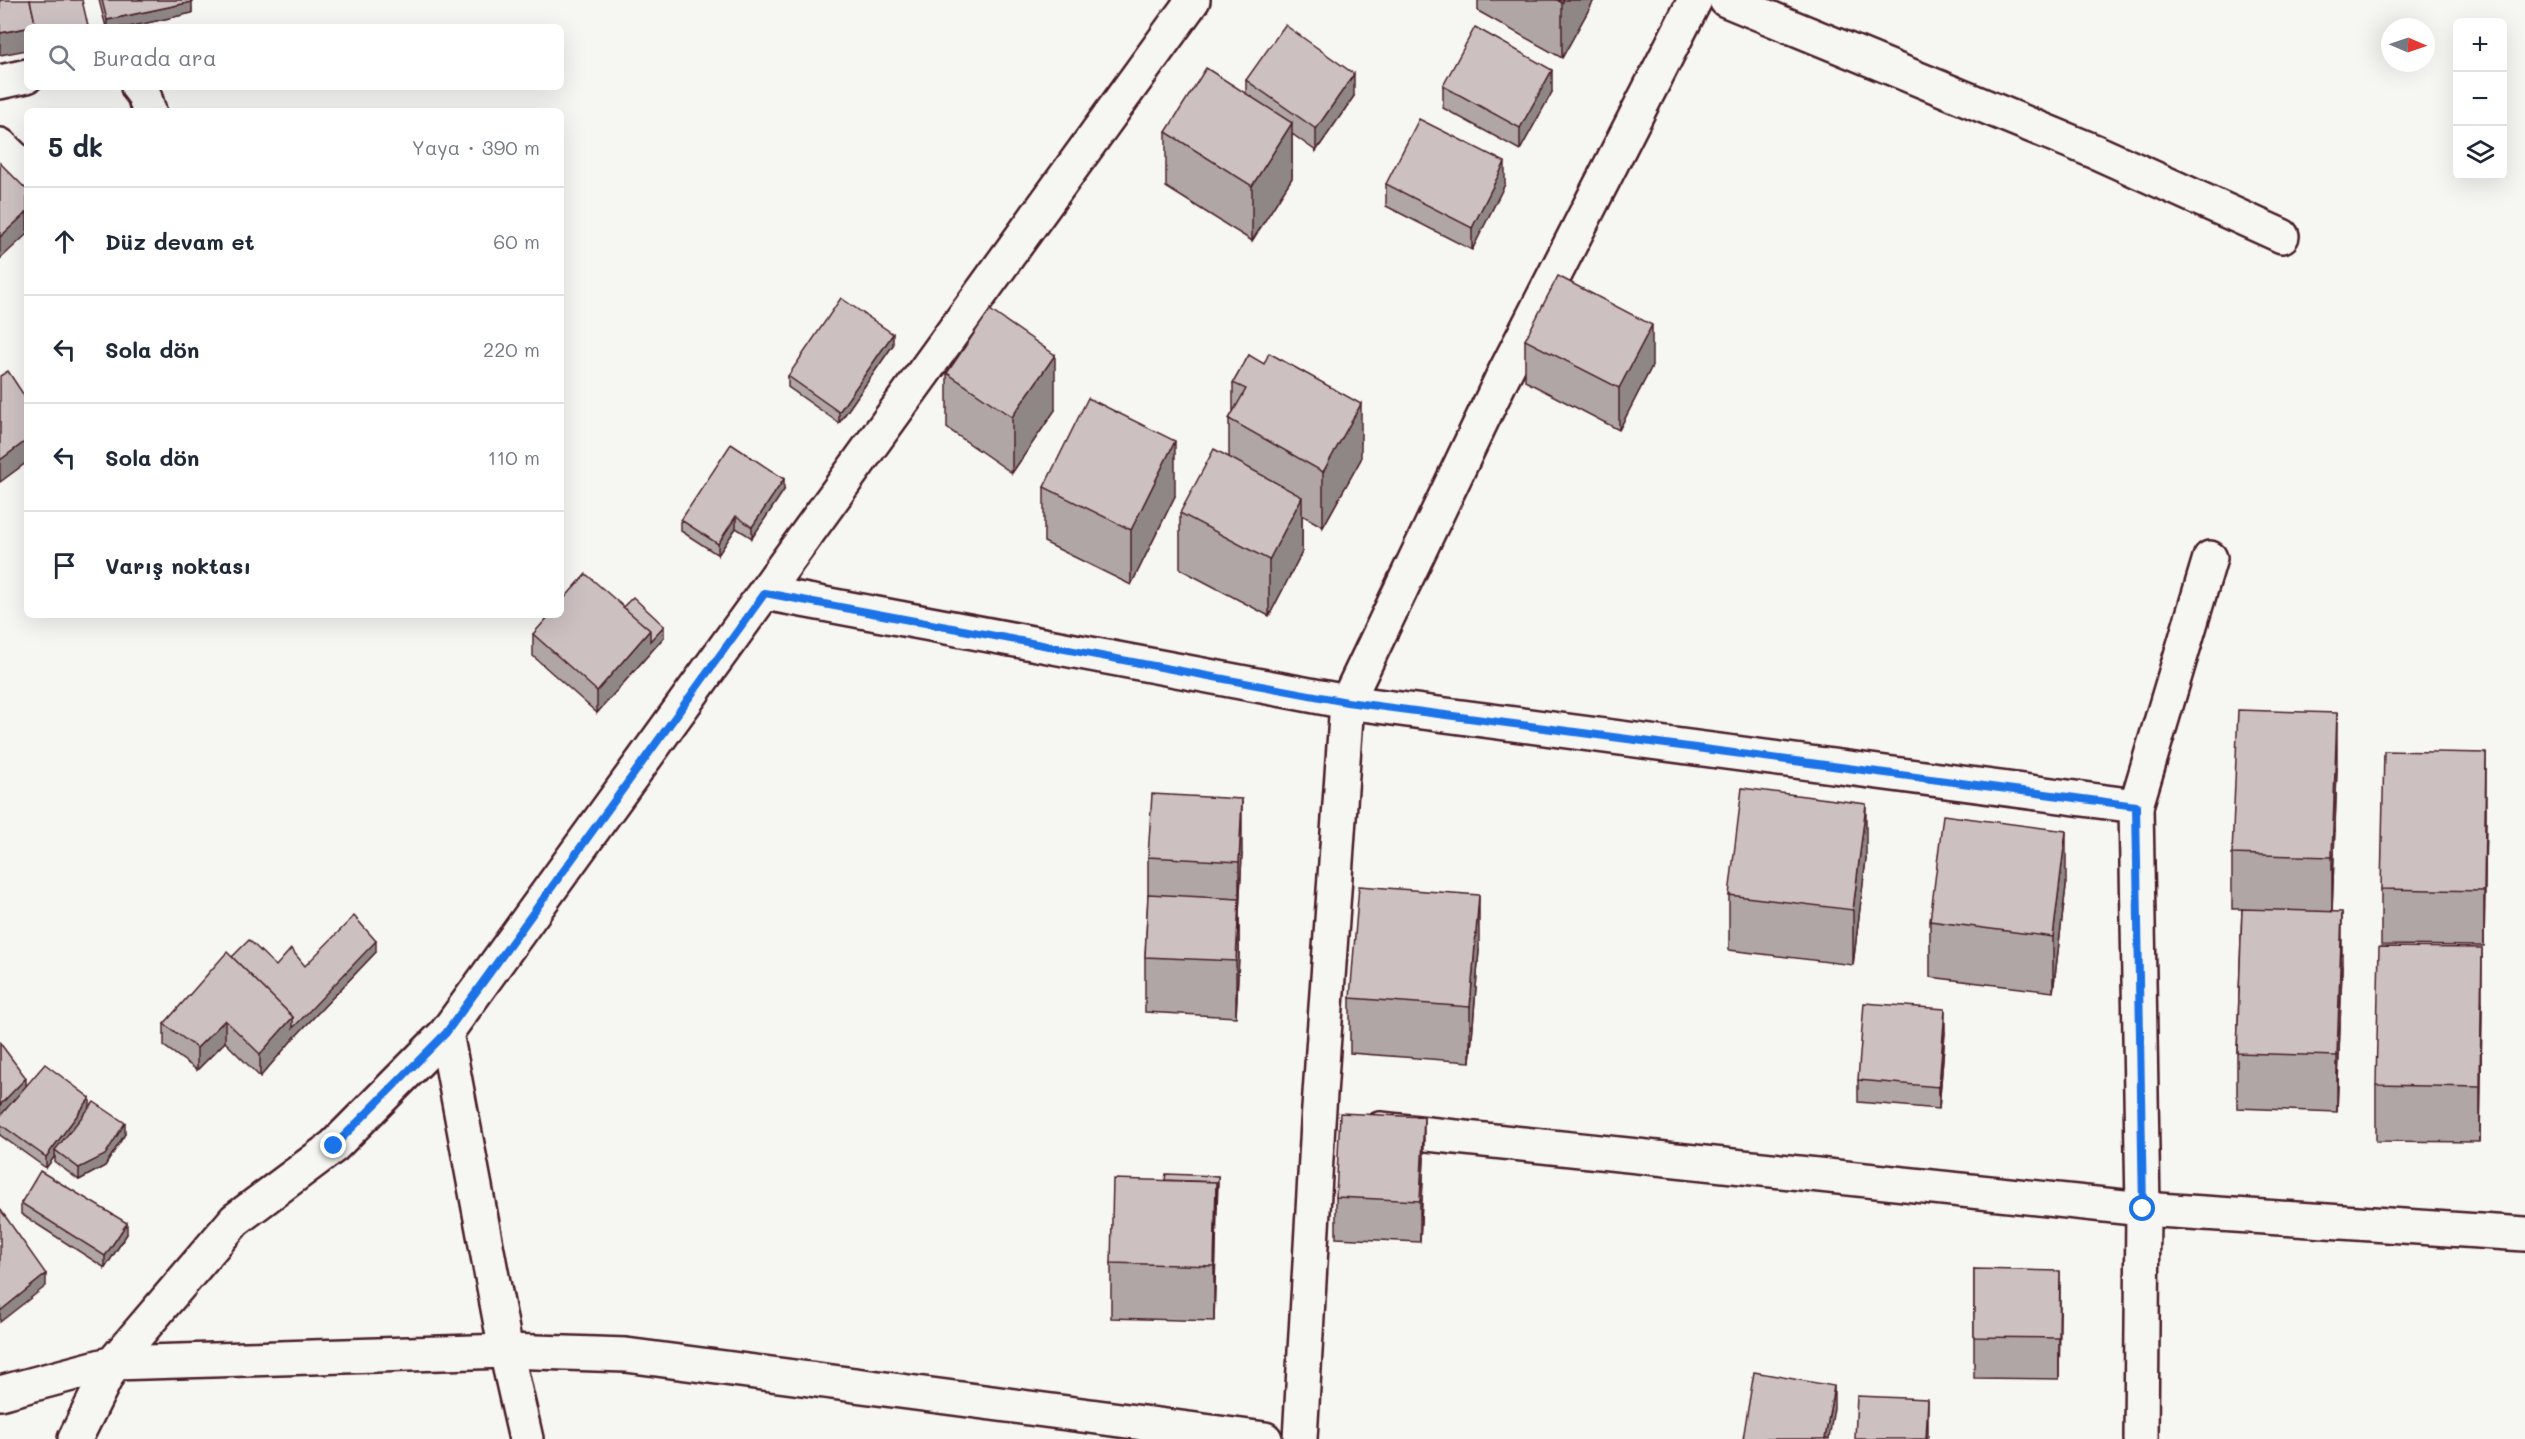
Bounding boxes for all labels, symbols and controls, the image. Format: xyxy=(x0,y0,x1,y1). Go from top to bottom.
north arrow xyxy=(2381,18,2435,72)
map controls xyxy=(2453,18,2507,180)
button: + xyxy=(2453,18,2507,72)
search box xyxy=(24,24,564,90)
icon: search xyxy=(45,41,78,74)
text: Burada ara xyxy=(93,43,217,72)
button: − xyxy=(2453,72,2507,126)
button: layers xyxy=(2453,126,2507,180)
text: 5 dk xyxy=(48,130,103,164)
text: Yaya · 390 m xyxy=(412,134,540,160)
icon: ahead xyxy=(48,225,81,258)
text: Düz devam et xyxy=(105,227,254,256)
text: 60 m xyxy=(493,228,540,254)
icon: left xyxy=(48,333,81,366)
text: Sola dön xyxy=(105,335,199,364)
text: 220 m xyxy=(483,336,540,362)
icon: left xyxy=(48,441,81,474)
text: Sola dön xyxy=(105,443,199,472)
text: 110 m xyxy=(487,444,540,470)
icon: arrive xyxy=(48,549,81,582)
text: Varış noktası xyxy=(105,551,251,580)
route end xyxy=(320,1132,346,1158)
route start xyxy=(2129,1195,2155,1221)

